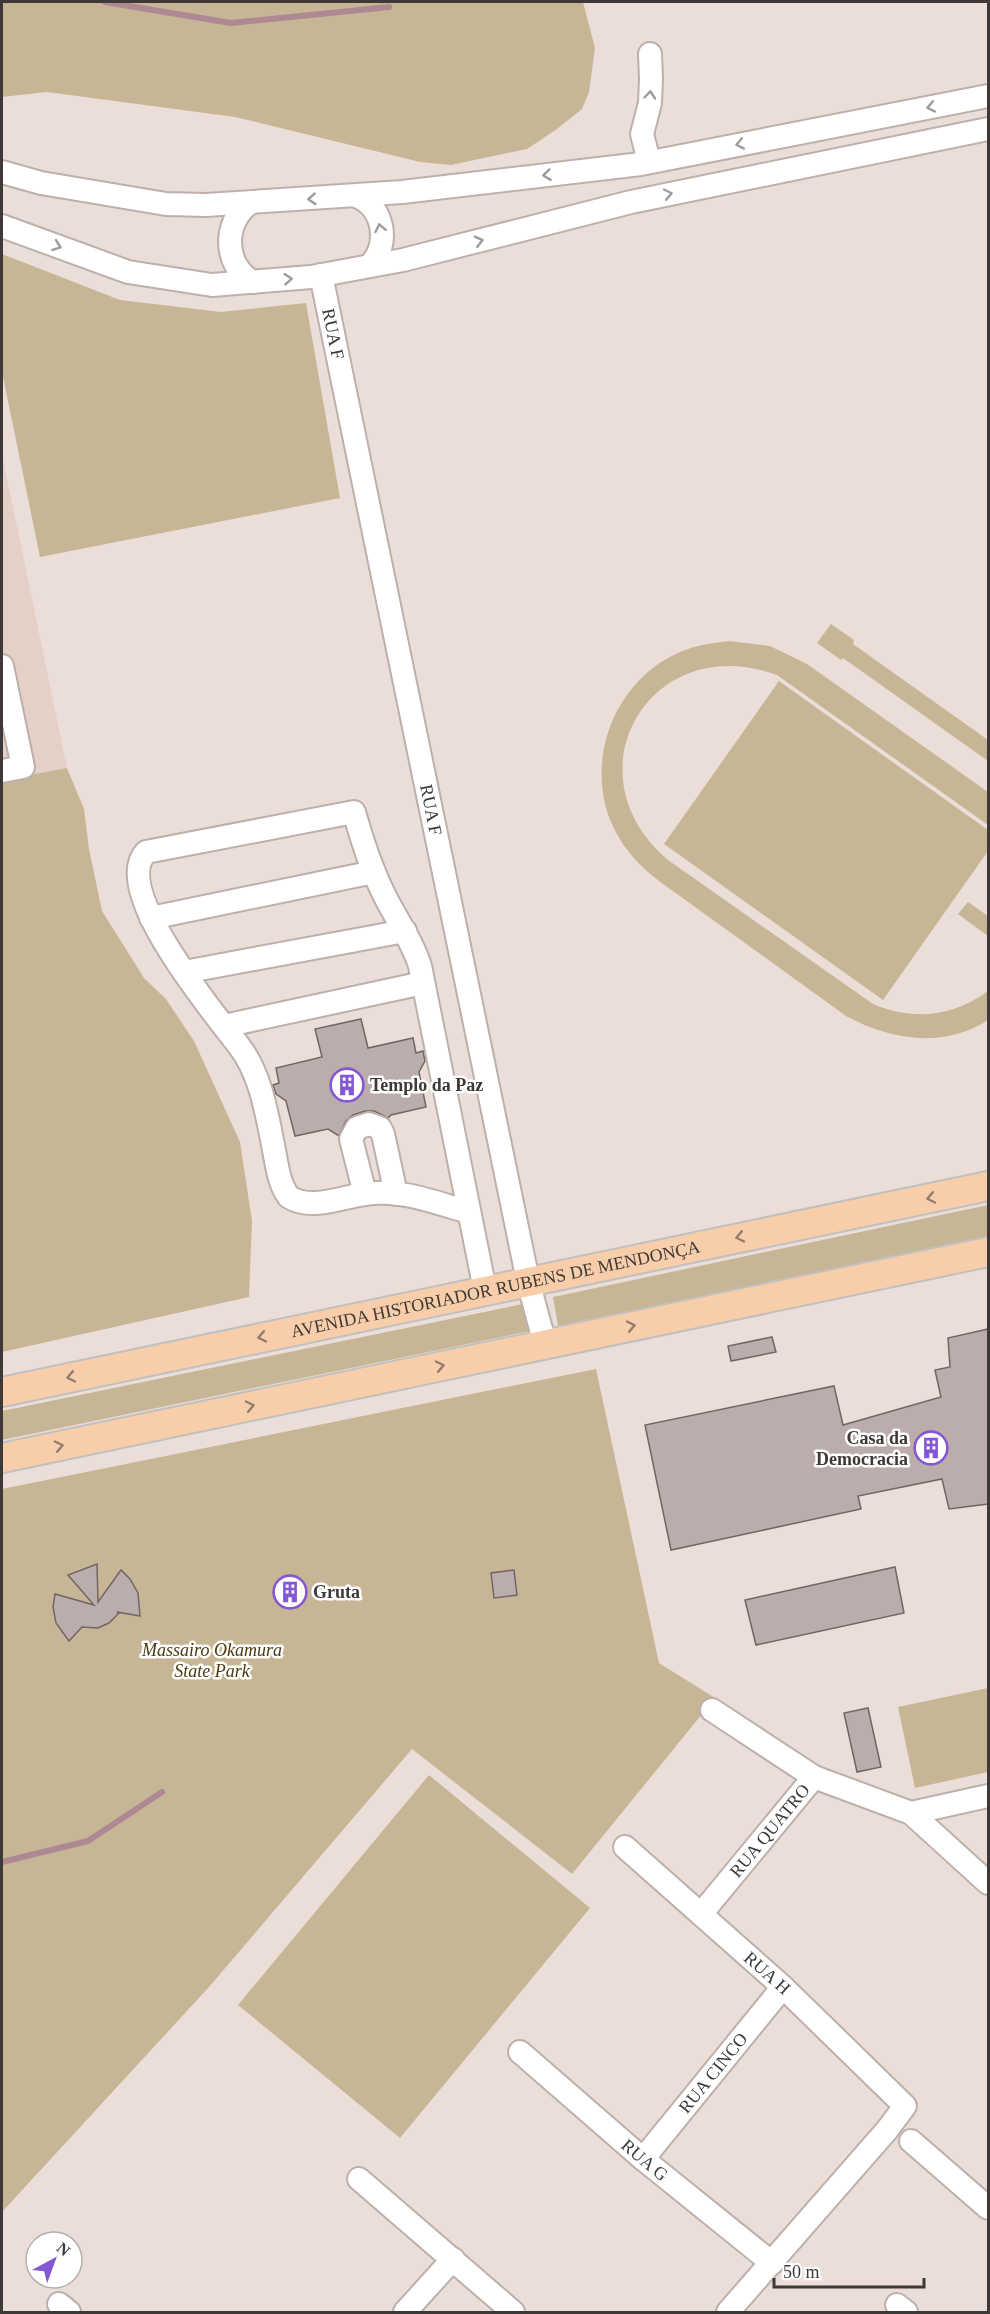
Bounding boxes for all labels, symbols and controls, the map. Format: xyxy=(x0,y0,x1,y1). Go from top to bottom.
one-way arrow xyxy=(643,90,656,99)
one-way arrow xyxy=(926,100,936,113)
one-way arrow xyxy=(735,137,745,150)
one-way arrow xyxy=(543,169,552,181)
one-way arrow xyxy=(663,188,673,201)
one-way arrow xyxy=(307,192,316,205)
one-way arrow xyxy=(374,223,387,233)
one-way arrow xyxy=(474,235,484,248)
one-way arrow xyxy=(51,238,61,251)
one-way arrow xyxy=(283,273,292,286)
street label: RUA F xyxy=(318,307,348,361)
street label: RUA F xyxy=(416,783,446,837)
building icon: Templo da Paz xyxy=(329,1067,365,1103)
place label: Templo da Paz xyxy=(370,1075,483,1095)
one-way arrow xyxy=(926,1191,936,1204)
one-way arrow xyxy=(736,1230,746,1243)
street label: AVENIDA HISTORIADOR RUBENS DE MENDONÇA xyxy=(289,1236,702,1341)
one-way arrow xyxy=(626,1320,636,1333)
one-way arrow xyxy=(257,1330,267,1343)
one-way arrow xyxy=(435,1360,445,1373)
one-way arrow xyxy=(66,1370,76,1383)
one-way arrow xyxy=(244,1400,254,1413)
place label: Casa da Democracia xyxy=(816,1428,908,1469)
building icon: Casa da Democracia xyxy=(913,1430,949,1466)
one-way arrow xyxy=(53,1440,63,1453)
building icon: Gruta xyxy=(272,1574,308,1610)
place label: Gruta xyxy=(313,1582,360,1602)
park label: Massairo Okamura State Park xyxy=(141,1640,282,1681)
street label: RUA QUATRO xyxy=(726,1780,814,1881)
street label: RUA H xyxy=(740,1947,794,1999)
street label: RUA CINCO xyxy=(675,2029,752,2117)
street label: RUA G xyxy=(617,2135,672,2185)
north arrow xyxy=(24,2230,84,2290)
text: N xyxy=(54,2239,74,2260)
scale bar xyxy=(774,2251,924,2289)
text: 50 m xyxy=(783,2262,820,2282)

